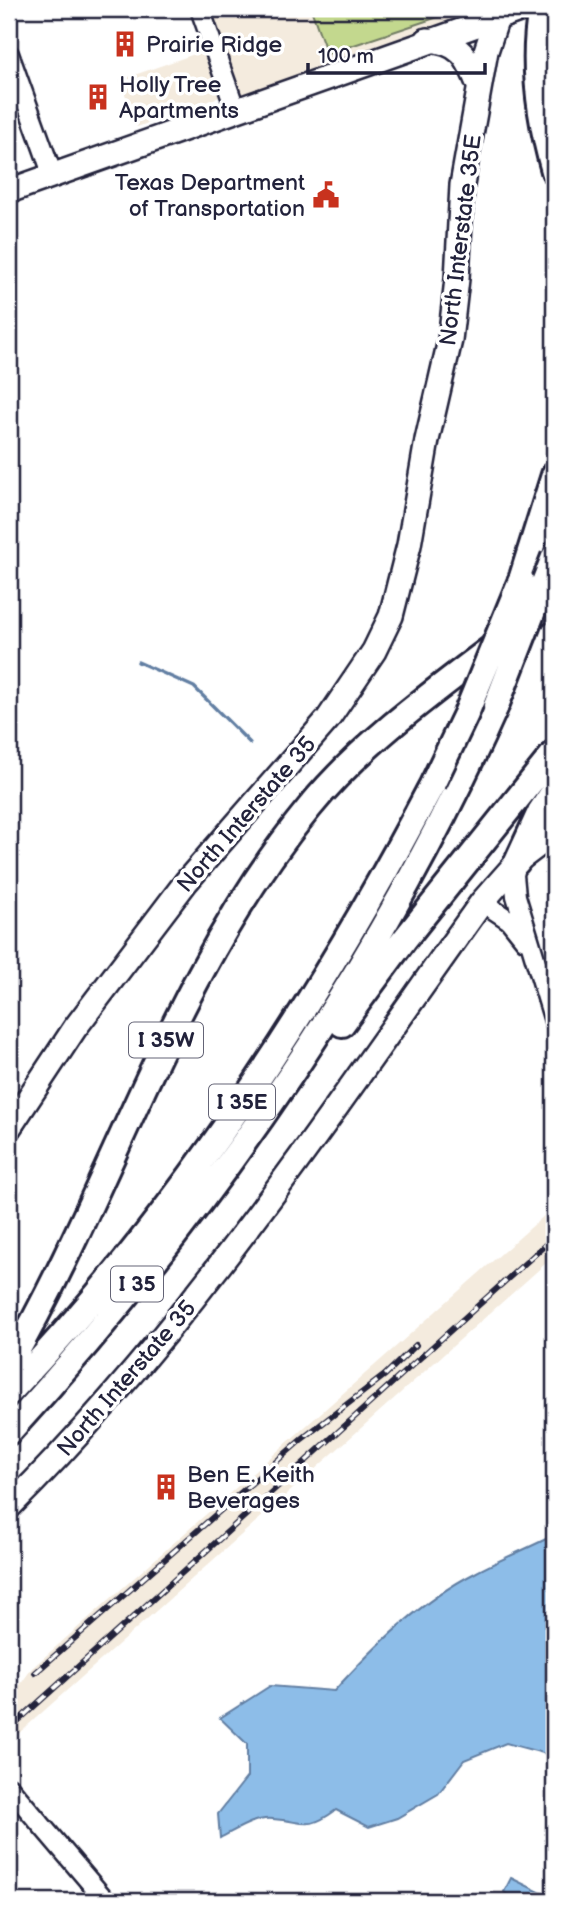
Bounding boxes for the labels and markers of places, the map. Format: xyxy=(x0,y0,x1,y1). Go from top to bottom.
building icon: Prairie Ridge xyxy=(110,29,140,59)
place label: Prairie Ridge xyxy=(146,31,282,59)
place label: Holly Tree Apartments xyxy=(119,71,239,125)
building icon: Holly Tree Apartments xyxy=(83,82,113,112)
place label: Texas Department of Transportation xyxy=(115,169,305,223)
public building icon: Texas Department of Transportation xyxy=(311,180,341,210)
place label: Ben E. Keith Beverages xyxy=(187,1461,315,1515)
building icon: Ben E. Keith Beverages xyxy=(151,1472,181,1502)

